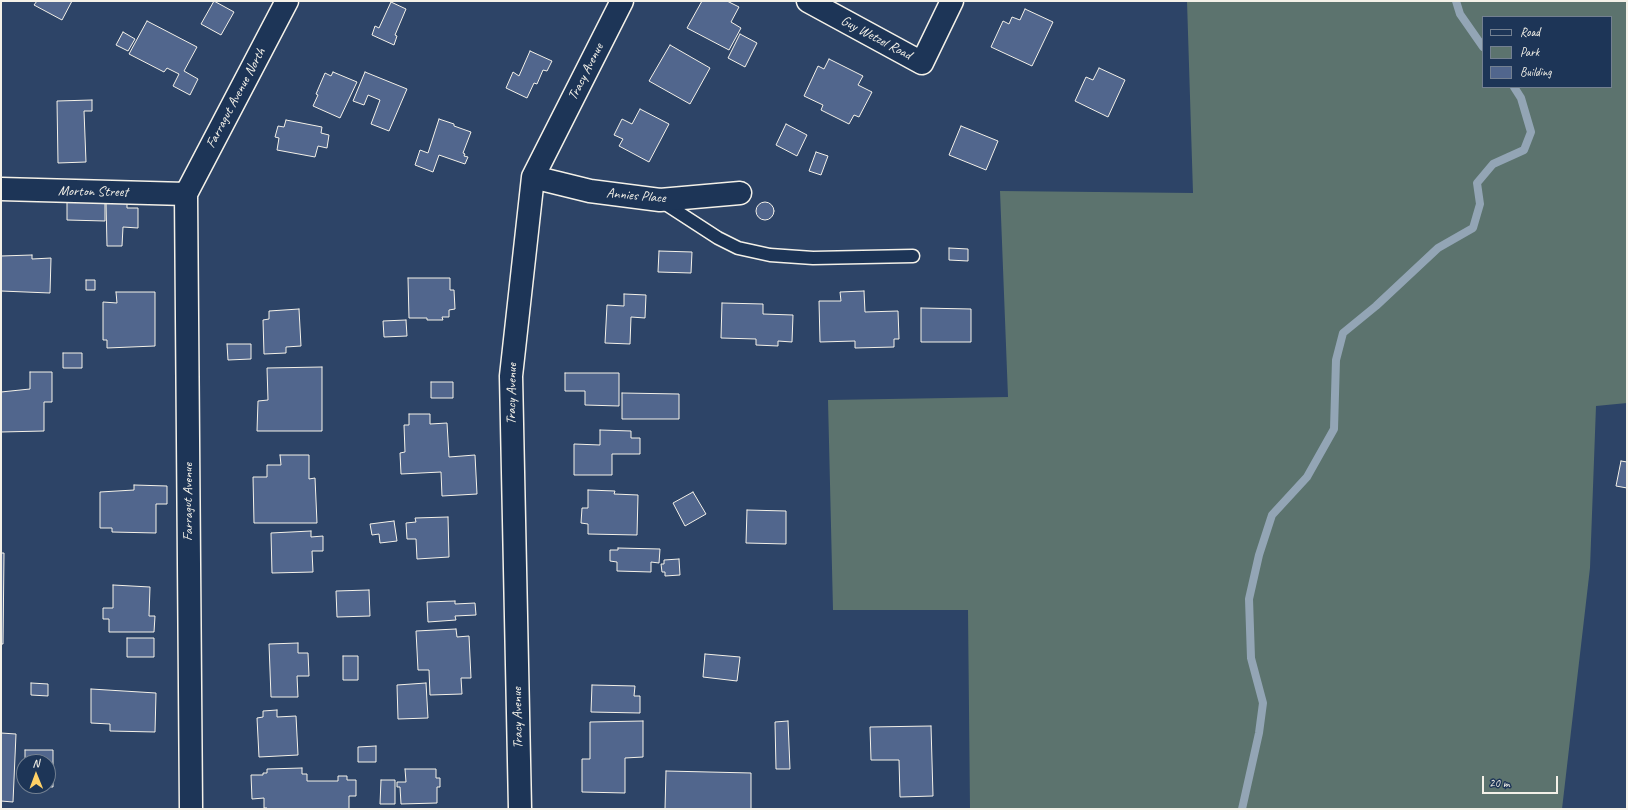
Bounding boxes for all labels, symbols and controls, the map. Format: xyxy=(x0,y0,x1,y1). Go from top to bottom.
street label: Guy Wetzel Road xyxy=(838,12,914,64)
legend xyxy=(1482,16,1612,88)
text: Road xyxy=(1520,24,1540,40)
street label: Tracy Avenue xyxy=(565,41,607,103)
text: Park xyxy=(1520,44,1539,60)
street label: Farragut Avenue North xyxy=(203,45,269,151)
text: Building xyxy=(1520,64,1552,80)
street label: Morton Street xyxy=(58,183,128,201)
street label: Annies Place xyxy=(606,185,666,207)
street label: Tracy Avenue xyxy=(503,363,521,425)
street label: Farragut Avenue xyxy=(180,463,196,541)
street label: Tracy Avenue xyxy=(509,687,527,749)
north arrow xyxy=(16,754,56,794)
text: N xyxy=(32,756,39,770)
scale bar xyxy=(1484,768,1560,794)
text: 20 m xyxy=(1489,775,1509,791)

